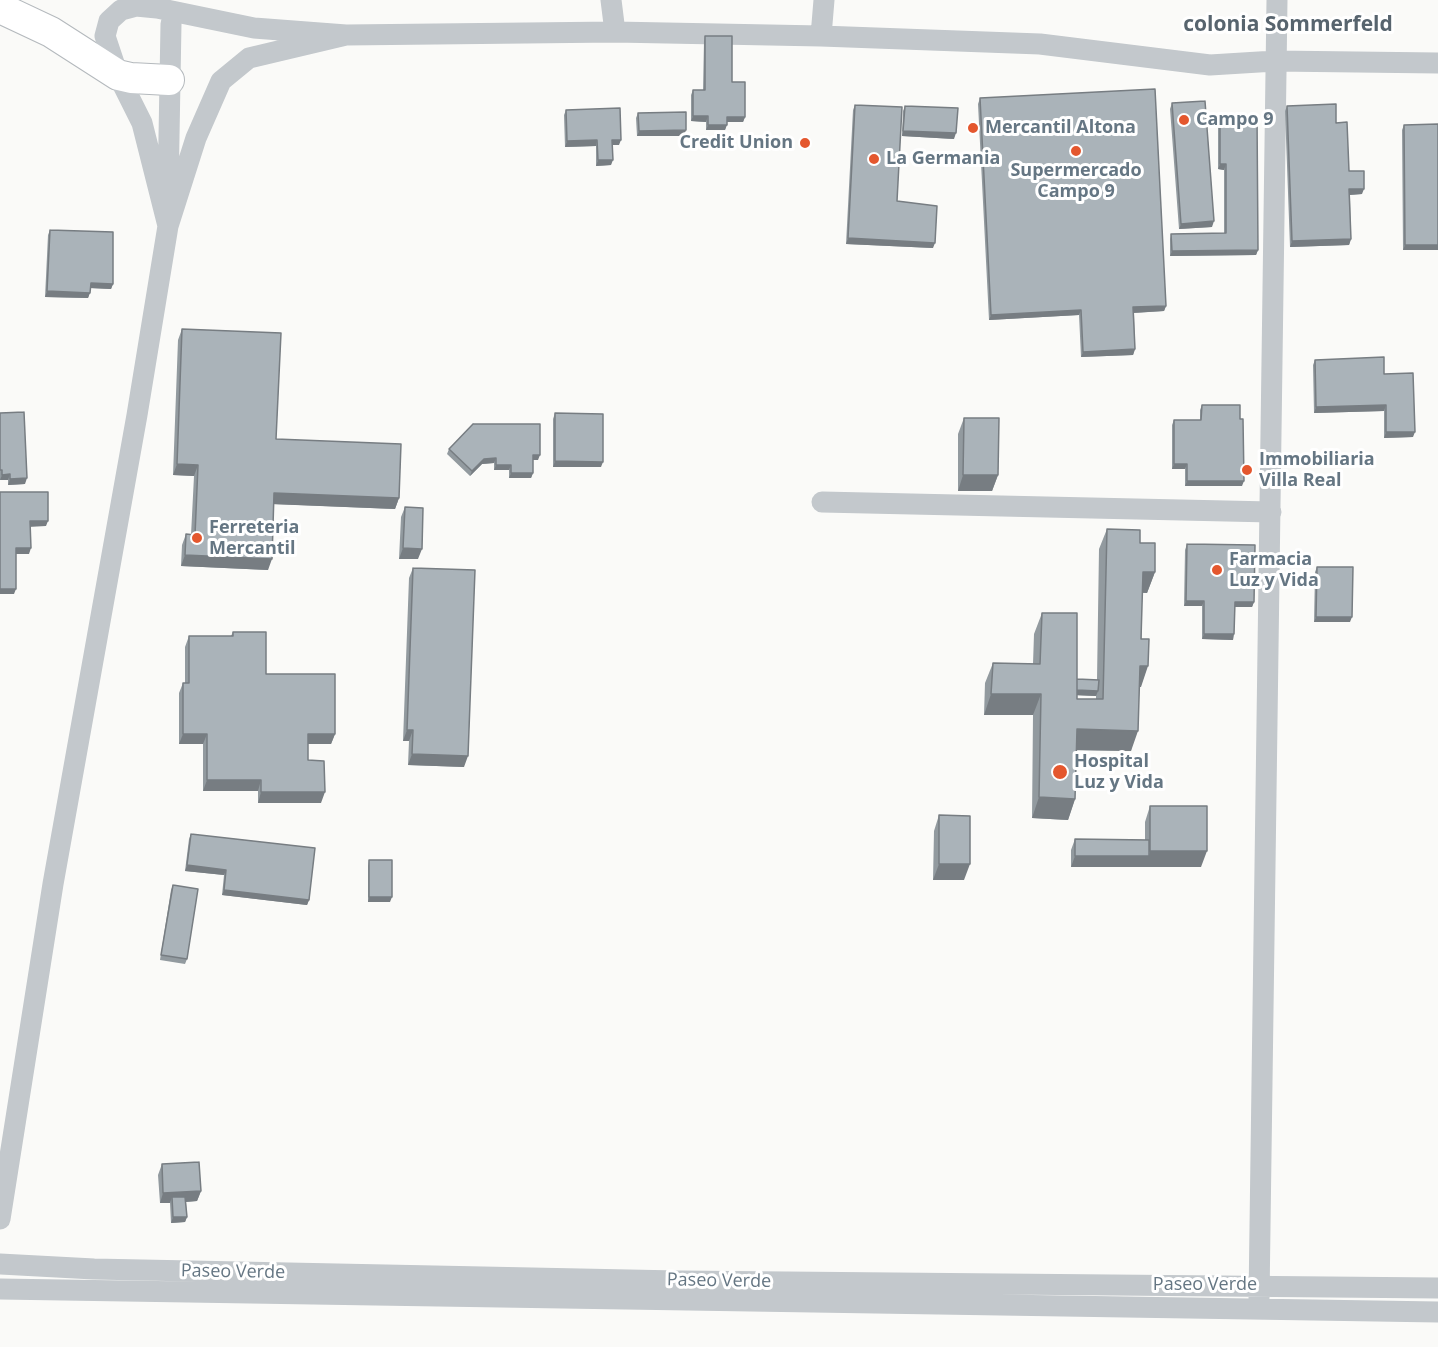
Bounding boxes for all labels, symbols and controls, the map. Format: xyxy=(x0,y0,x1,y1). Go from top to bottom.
district label: colonia Sommerfeld xyxy=(1183,12,1393,38)
place label: Campo 9 xyxy=(1196,109,1274,131)
marker: Campo 9 xyxy=(1177,113,1191,127)
place label: Mercantil Altona xyxy=(985,117,1136,139)
marker: Mercantil Altona xyxy=(966,121,980,135)
place label: Credit Union xyxy=(679,132,793,154)
marker: Credit Union xyxy=(798,136,812,150)
marker: Supermercado Campo 9 xyxy=(1069,144,1083,158)
place label: La Germania xyxy=(886,148,1000,170)
marker: La Germania xyxy=(867,152,881,166)
place label: Supermercado Campo 9 xyxy=(1010,160,1142,202)
place label: Immobiliaria Villa Real xyxy=(1259,449,1375,492)
marker: Immobiliaria Villa Real xyxy=(1240,463,1254,477)
place label: Ferreteria Mercantil xyxy=(209,517,299,560)
marker: Ferreteria Mercantil xyxy=(190,531,204,545)
place label: Farmacia Luz y Vida xyxy=(1229,549,1319,592)
marker: Farmacia Luz y Vida xyxy=(1210,563,1224,577)
place label: Hospital Luz y Vida xyxy=(1074,751,1164,794)
marker: Hospital Luz y Vida xyxy=(1051,763,1069,781)
street label: Paseo Verde xyxy=(181,1260,285,1284)
street label: Paseo Verde xyxy=(667,1269,771,1293)
street label: Paseo Verde xyxy=(1153,1274,1257,1296)

